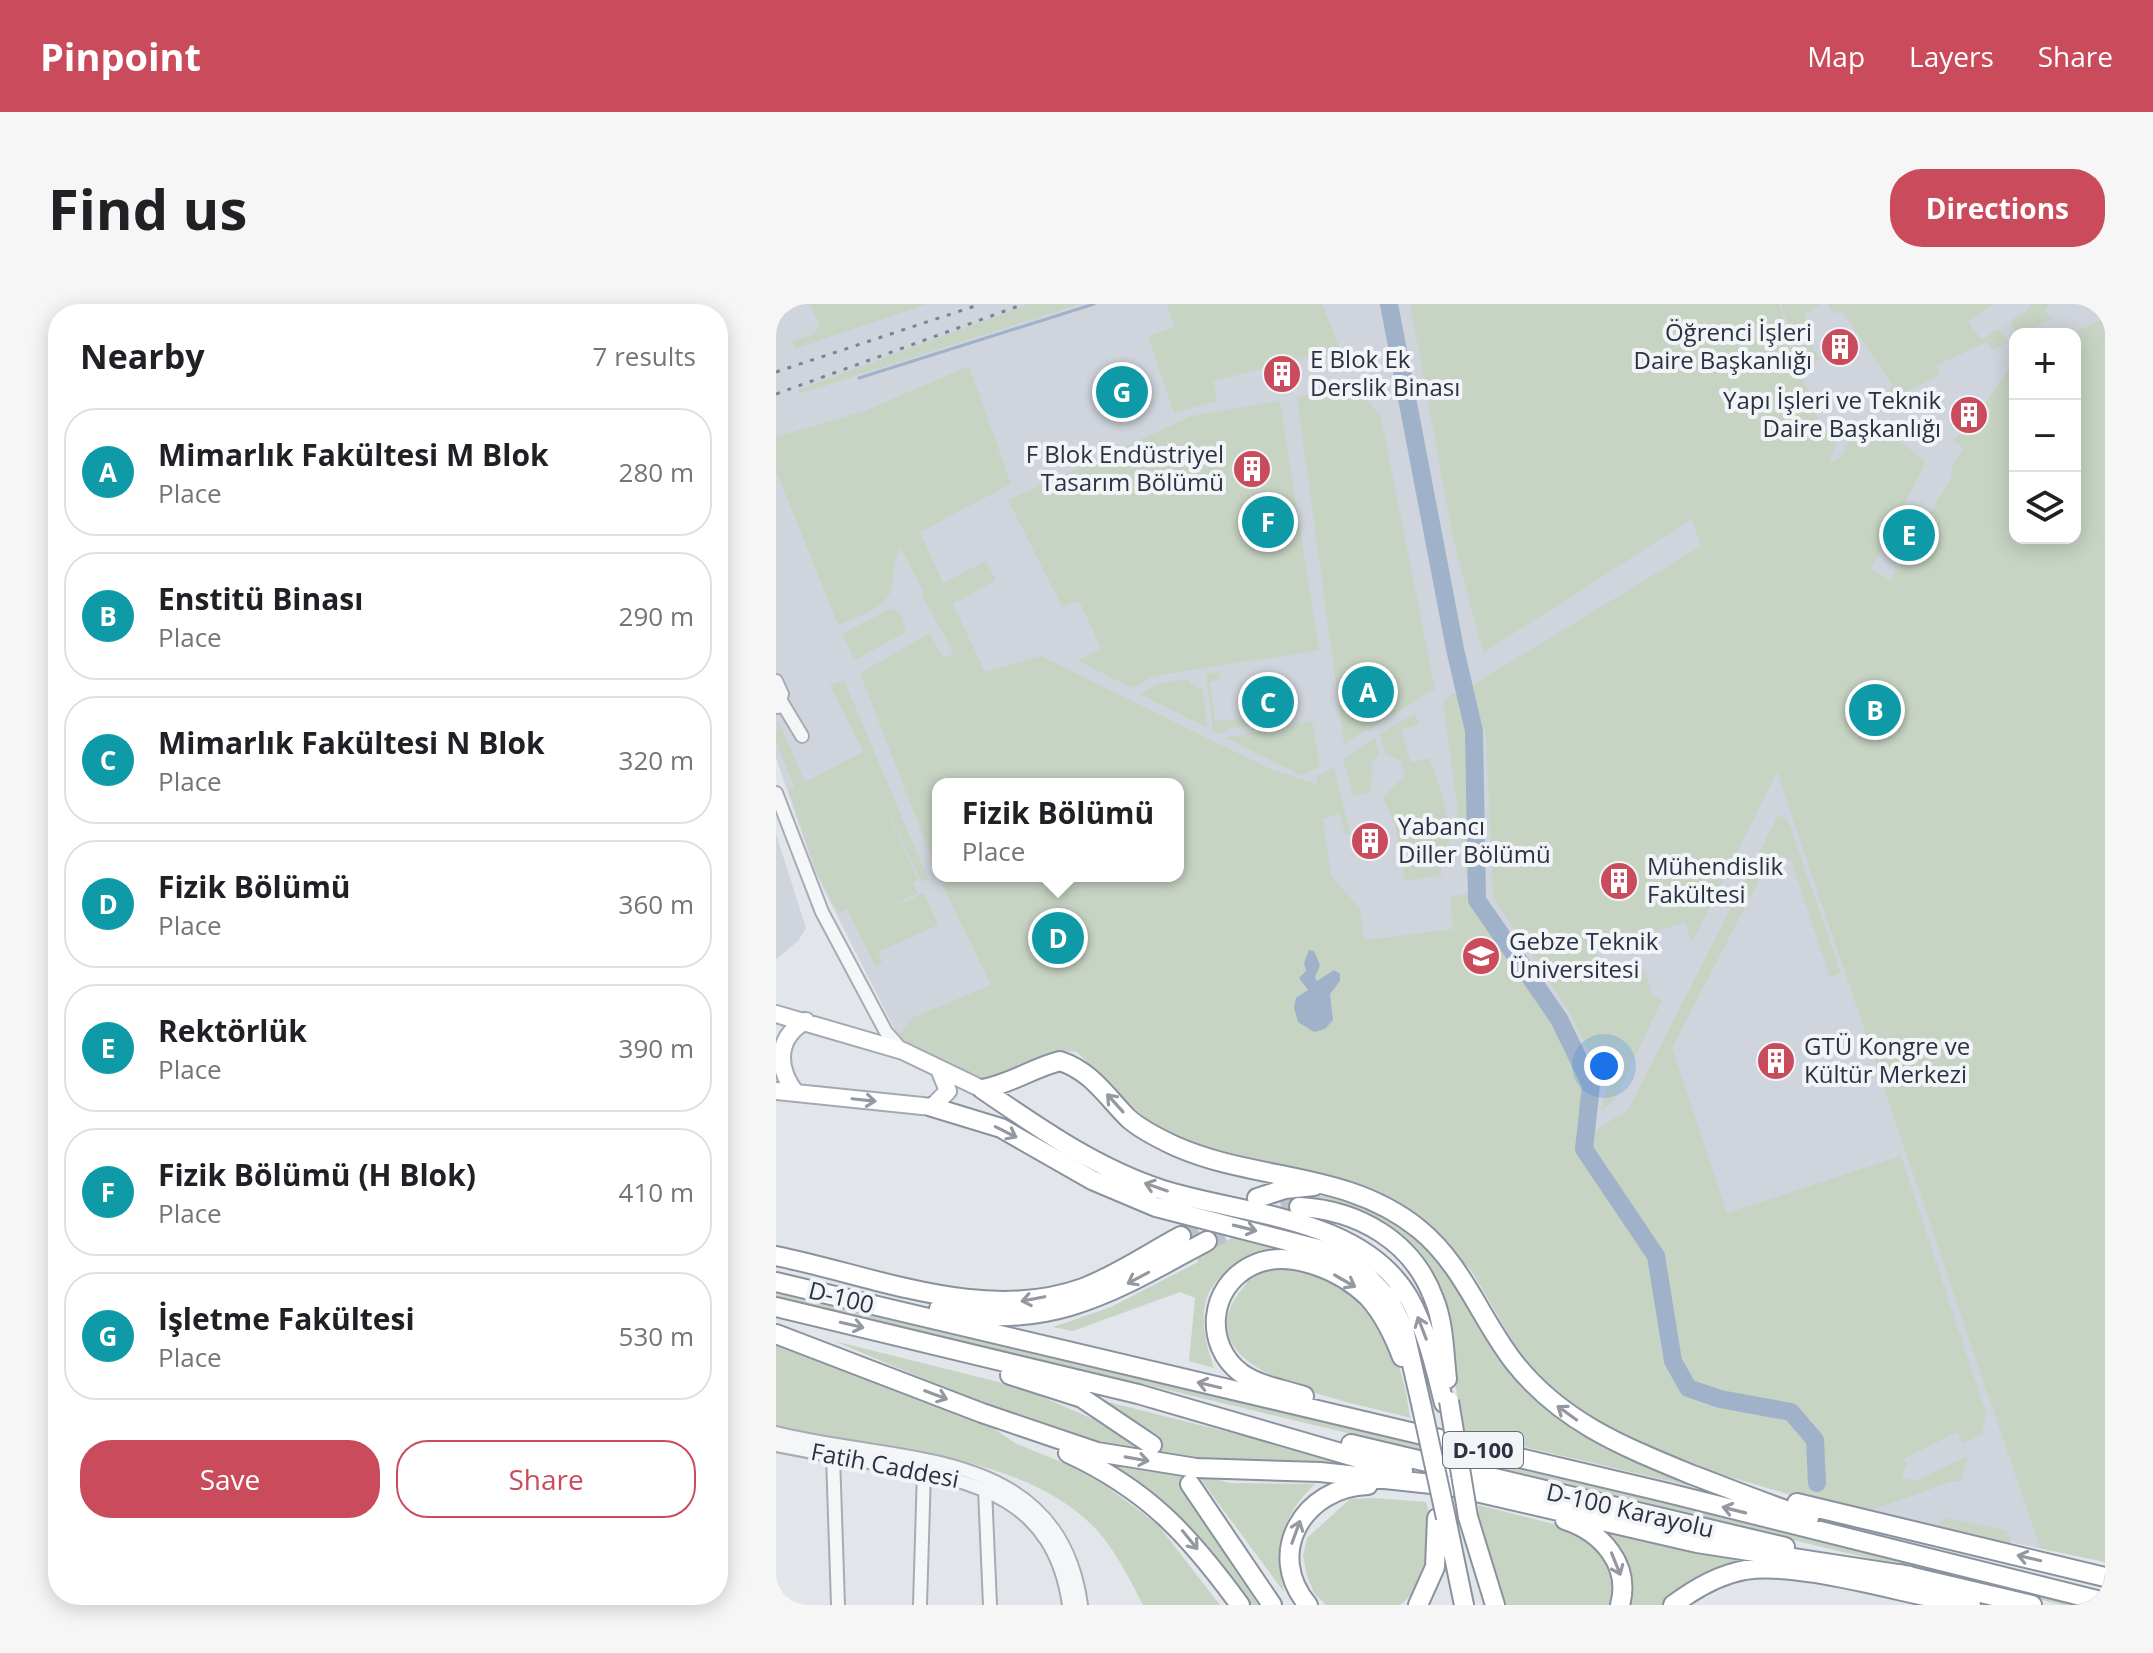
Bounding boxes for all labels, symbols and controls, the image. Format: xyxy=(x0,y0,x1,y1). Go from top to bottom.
text: Pinpoint xyxy=(40,30,201,82)
text: Map xyxy=(1807,37,1865,75)
text: Layers xyxy=(1909,37,1994,75)
text: Share xyxy=(2038,37,2113,75)
button: Directions xyxy=(1890,169,2105,247)
text: Find us xyxy=(48,170,247,246)
place label: Öğrenci İşleri Daire Başkanlığı xyxy=(1634,315,1812,376)
building icon: Öğrenci İşleri Daire Başkanlığı xyxy=(1819,326,1861,368)
map controls xyxy=(2009,328,2081,544)
button: + xyxy=(2009,328,2081,400)
text: Nearby xyxy=(80,333,205,379)
text: 7 results xyxy=(593,338,696,374)
place label: E Blok Ek Derslik Binası xyxy=(1310,342,1460,403)
building icon: E Blok Ek Derslik Binası xyxy=(1261,353,1303,395)
pin: G xyxy=(1096,362,1148,422)
place label: Yapı İşleri ve Teknik Daire Başkanlığı xyxy=(1723,383,1941,444)
building icon: Yapı İşleri ve Teknik Daire Başkanlığı xyxy=(1948,394,1990,436)
button: − xyxy=(2009,400,2081,472)
text: Mimarlık Fakültesi M Blok xyxy=(158,434,549,475)
place label: F Blok Endüstriyel Tasarım Bölümü xyxy=(1026,437,1224,498)
building icon: F Blok Endüstriyel Tasarım Bölümü xyxy=(1231,448,1273,490)
text: A xyxy=(99,454,117,490)
text: 280 m xyxy=(619,454,694,490)
button: layers xyxy=(2009,472,2081,544)
text: Place xyxy=(158,475,222,511)
pin: F xyxy=(1242,492,1294,552)
pin: E xyxy=(1883,505,1935,565)
text: Enstitü Binası xyxy=(158,578,363,619)
text: B xyxy=(99,598,117,634)
text: 290 m xyxy=(619,598,694,634)
text: Place xyxy=(158,619,222,655)
pin: A xyxy=(1342,662,1394,722)
pin: C xyxy=(1242,672,1294,732)
pin: B xyxy=(1849,680,1901,740)
text: Mimarlık Fakültesi N Blok xyxy=(158,722,545,763)
text: C xyxy=(100,742,116,778)
text: 320 m xyxy=(619,742,694,778)
text: Place xyxy=(158,763,222,799)
popup xyxy=(932,778,1184,882)
text: Fizik Bölümü xyxy=(962,792,1154,833)
place label: Yabancı Diller Bölümü xyxy=(1398,809,1551,870)
building icon: Yabancı Diller Bölümü xyxy=(1349,820,1391,862)
text: Place xyxy=(962,833,1025,869)
place label: Mühendislik Fakültesi xyxy=(1647,849,1784,910)
building icon: Mühendislik Fakültesi xyxy=(1598,860,1640,902)
text: Fizik Bölümü xyxy=(158,866,351,907)
text: D xyxy=(98,886,118,922)
text: 360 m xyxy=(619,886,694,922)
text: Place xyxy=(158,907,222,943)
pin: D xyxy=(1032,908,1084,968)
place label: Gebze Teknik Üniversitesi xyxy=(1509,924,1659,985)
school or university icon: Gebze Teknik Üniversitesi xyxy=(1460,935,1502,977)
text: Rektörlük xyxy=(158,1010,307,1051)
place label: GTÜ Kongre ve Kültür Merkezi xyxy=(1804,1029,1970,1090)
text: E xyxy=(101,1030,115,1066)
text: 390 m xyxy=(619,1030,694,1066)
building icon: GTÜ Kongre ve Kültür Merkezi xyxy=(1755,1040,1797,1082)
your location xyxy=(1584,1046,1624,1086)
text: Place xyxy=(158,1051,222,1087)
one-way arrow xyxy=(850,1093,877,1108)
one-way arrow xyxy=(1105,1093,1124,1113)
one-way arrow xyxy=(993,1124,1017,1140)
text: Fizik Bölümü (H Blok) xyxy=(158,1154,476,1195)
text: F xyxy=(101,1174,115,1210)
text: 410 m xyxy=(619,1174,694,1210)
one-way arrow xyxy=(1144,1179,1168,1193)
text: Place xyxy=(158,1195,222,1231)
one-way arrow xyxy=(1231,1222,1257,1237)
one-way arrow xyxy=(1127,1271,1151,1287)
street label: D-100 xyxy=(805,1273,878,1321)
one-way arrow xyxy=(1333,1273,1356,1289)
one-way arrow xyxy=(1021,1292,1047,1307)
text: İşletme Fakültesi xyxy=(158,1298,415,1339)
one-way arrow xyxy=(1414,1316,1428,1341)
text: G xyxy=(99,1318,117,1354)
text: 530 m xyxy=(619,1318,694,1354)
one-way arrow xyxy=(839,1318,864,1333)
text: Place xyxy=(158,1339,222,1375)
one-way arrow xyxy=(1196,1377,1222,1392)
one-way arrow xyxy=(923,1389,948,1403)
one-way arrow xyxy=(1556,1405,1578,1422)
road number: D-100 xyxy=(1443,1432,1523,1468)
street label: Fatih Caddesi xyxy=(808,1434,962,1495)
button: Save xyxy=(80,1440,380,1518)
button: Share xyxy=(396,1440,696,1518)
one-way arrow xyxy=(1124,1453,1149,1468)
street label: D-100 Karayolu xyxy=(1543,1474,1717,1545)
one-way arrow xyxy=(1722,1502,1747,1517)
one-way arrow xyxy=(1290,1520,1304,1545)
one-way arrow xyxy=(1181,1529,1199,1550)
one-way arrow xyxy=(2017,1550,2043,1565)
one-way arrow xyxy=(1610,1551,1625,1575)

